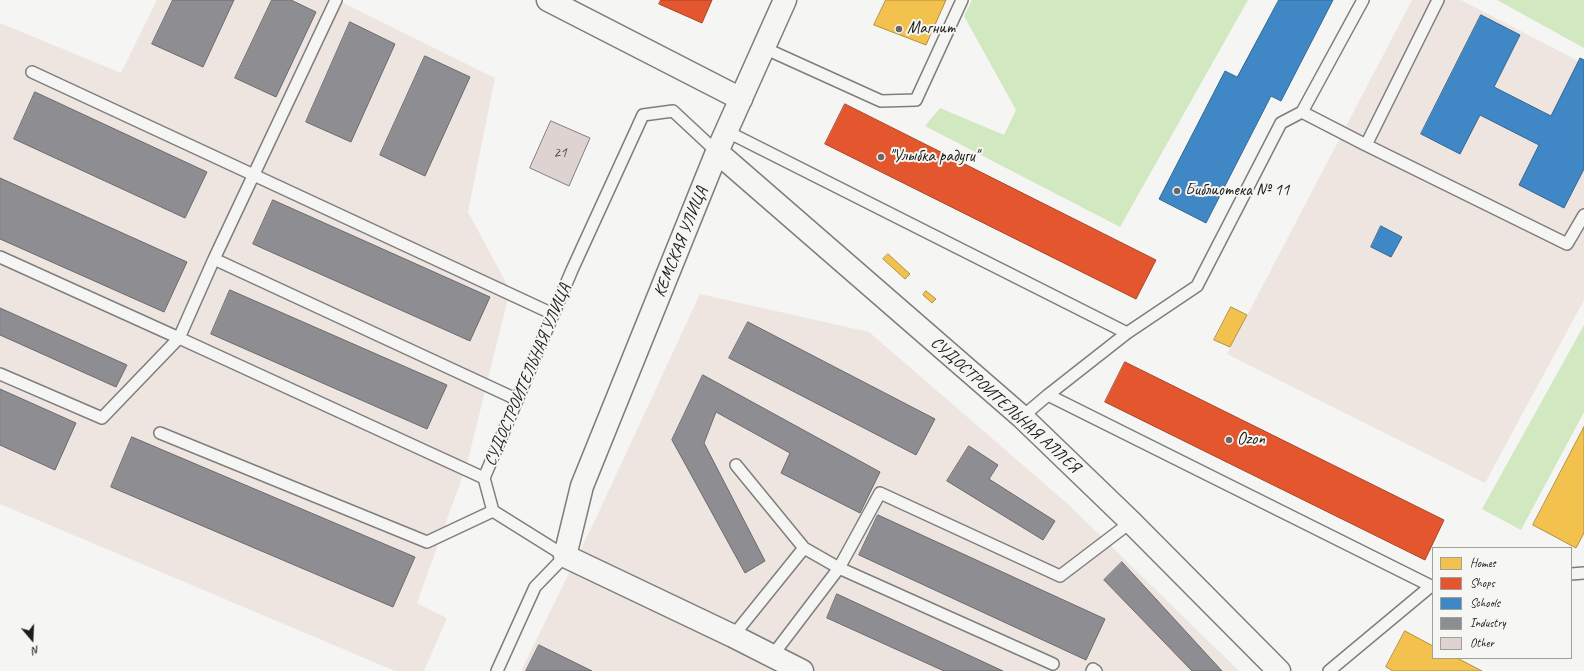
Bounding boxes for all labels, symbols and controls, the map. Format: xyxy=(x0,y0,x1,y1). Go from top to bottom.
place label: Магнит xyxy=(907,19,955,39)
marker: Магнит xyxy=(894,24,904,34)
house number: 21 xyxy=(553,144,567,162)
place label: "Улыбка радуги" xyxy=(889,147,979,167)
marker: "Улыбка радуги" xyxy=(876,152,886,162)
place label: Библиотека № 11 xyxy=(1185,181,1289,201)
street label: КЕМСКАЯ УЛИЦА xyxy=(650,184,712,300)
marker: Библиотека № 11 xyxy=(1172,186,1182,196)
street label: СУДОСТРОИТЕЛЬНАЯ УЛИЦА xyxy=(480,281,576,469)
street label: СУДОСТРОИТЕЛЬНАЯ АЛЛЕЯ xyxy=(926,333,1084,477)
place label: Ozon xyxy=(1237,430,1265,450)
marker: Ozon xyxy=(1224,435,1234,445)
legend xyxy=(1432,547,1572,659)
text: Homes xyxy=(1470,555,1496,571)
text: Shops xyxy=(1470,575,1495,591)
text: Schools xyxy=(1470,595,1500,611)
text: Industry xyxy=(1470,615,1506,631)
north arrow xyxy=(12,619,52,659)
text: Other xyxy=(1470,635,1494,651)
text: N xyxy=(30,643,41,658)

